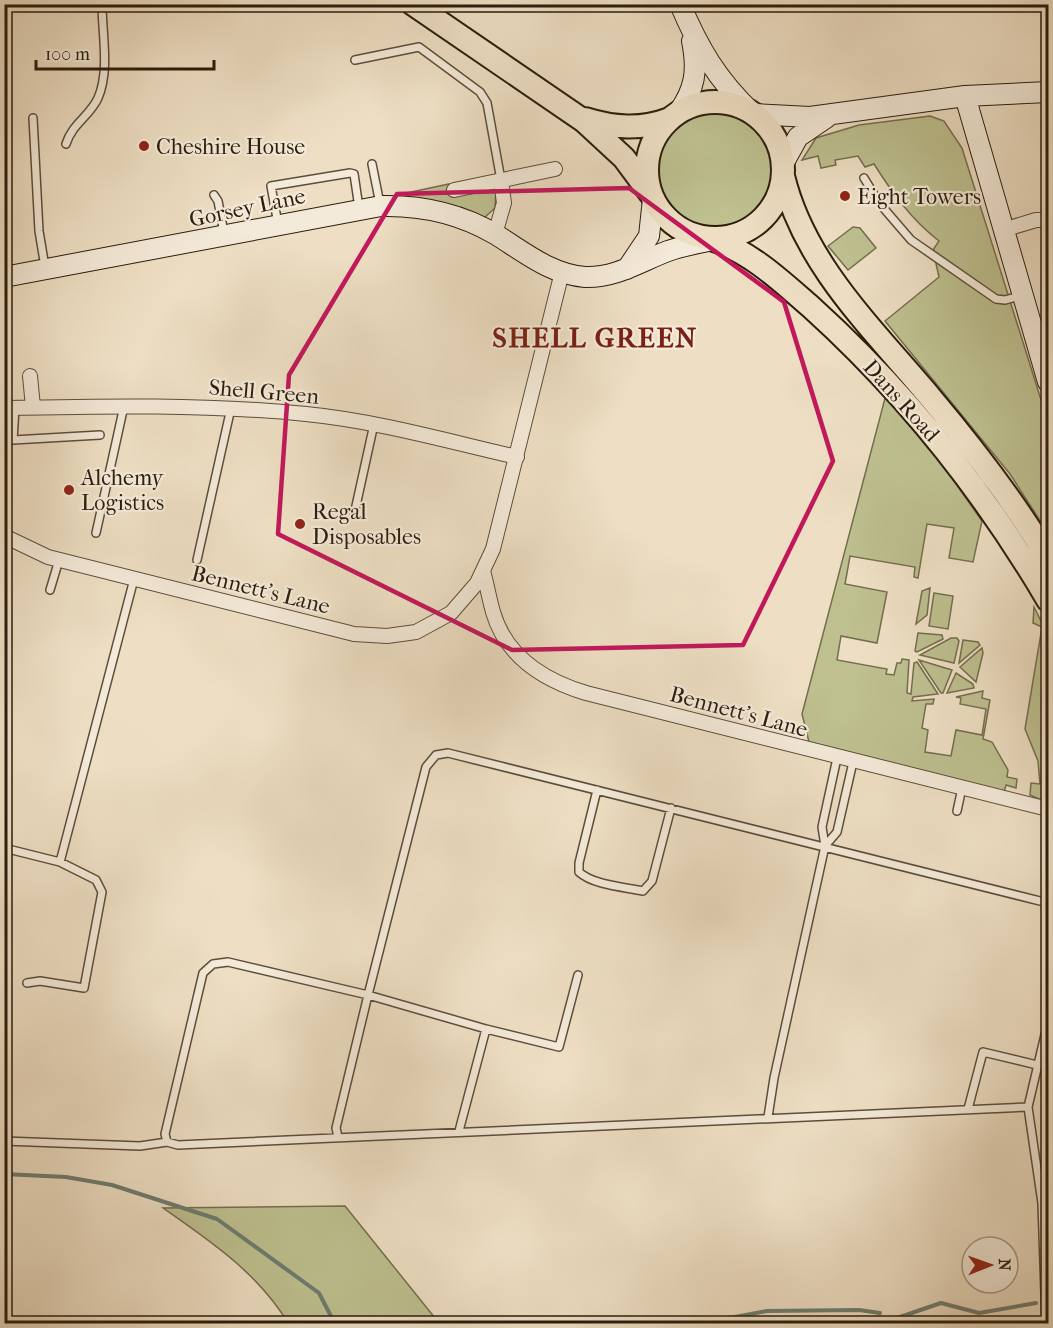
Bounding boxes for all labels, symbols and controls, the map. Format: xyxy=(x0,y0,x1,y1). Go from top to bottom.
scale bar xyxy=(36,33,214,71)
text: 100 m xyxy=(45,44,90,65)
place label: Cheshire House xyxy=(156,134,305,160)
marker: Cheshire House xyxy=(137,139,151,153)
street label: Gorsey Lane xyxy=(187,183,308,233)
place label: Eight Towers xyxy=(857,184,981,210)
marker: Eight Towers xyxy=(838,189,852,203)
district label: SHELL GREEN xyxy=(492,321,698,354)
street label: Dans Road xyxy=(858,354,946,448)
street label: Shell Green xyxy=(208,374,320,410)
place label: Alchemy Logistics xyxy=(80,465,165,516)
marker: Alchemy Logistics xyxy=(62,483,76,497)
place label: Regal Disposables xyxy=(312,499,421,550)
marker: Regal Disposables xyxy=(293,517,307,531)
street label: Bennett's Lane xyxy=(189,560,333,620)
street label: Bennett's Lane xyxy=(667,681,811,743)
north arrow xyxy=(960,1235,1020,1295)
text: N xyxy=(995,1259,1014,1272)

